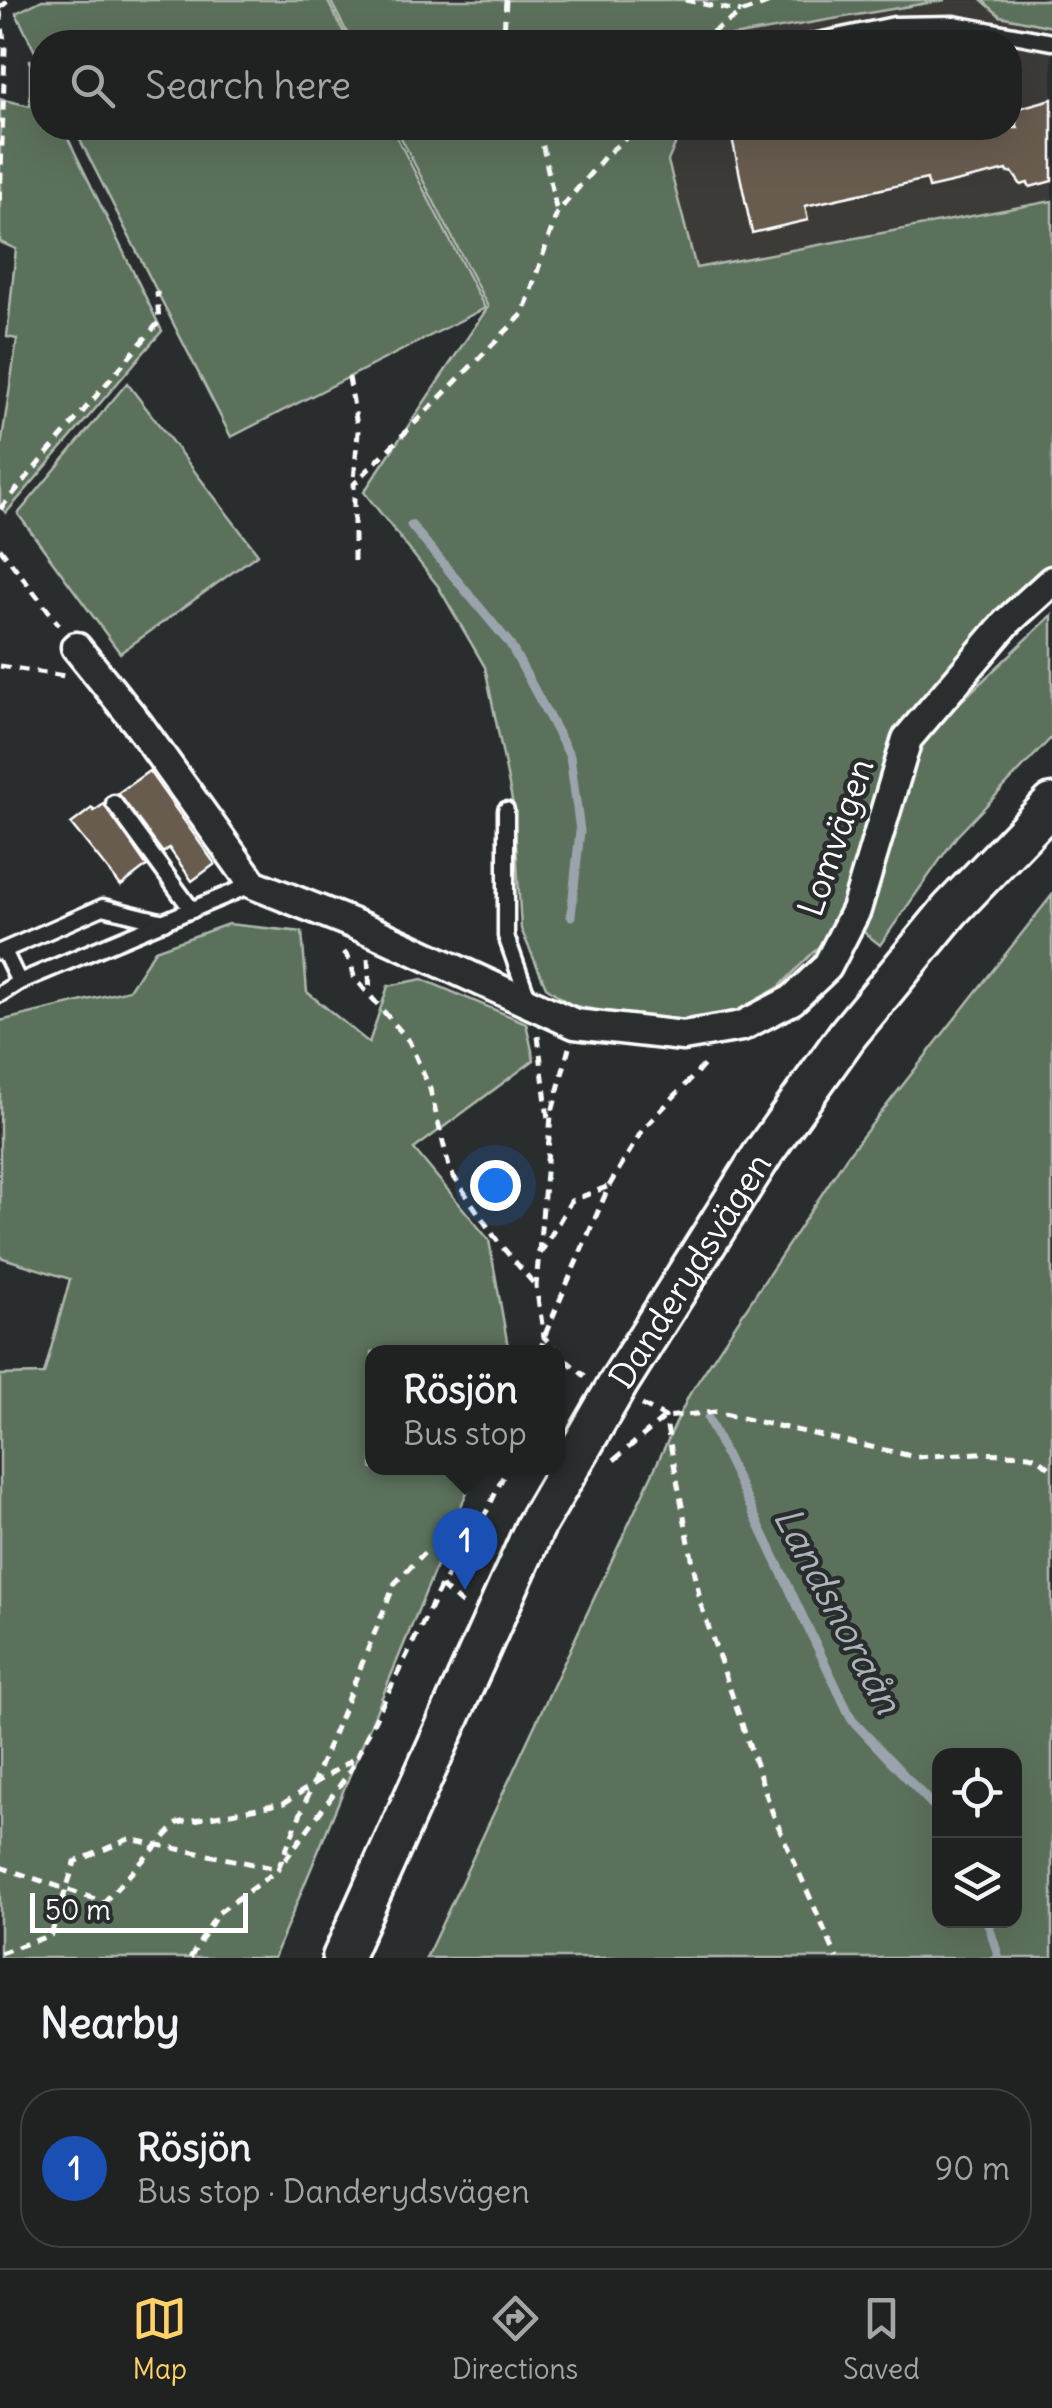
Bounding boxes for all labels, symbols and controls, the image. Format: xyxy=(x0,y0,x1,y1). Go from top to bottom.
search box xyxy=(30,30,1022,140)
icon: search xyxy=(65,58,120,113)
text: Search here xyxy=(145,62,351,109)
street label: Lomvägen xyxy=(787,752,883,922)
street label: Danderydsvägen xyxy=(599,1144,780,1396)
your location xyxy=(470,1160,521,1211)
popup xyxy=(365,1345,565,1475)
text: Rösjön xyxy=(403,1366,518,1413)
text: Bus stop xyxy=(403,1413,527,1454)
water label: Landsnoraån xyxy=(764,1499,913,1722)
pin: 1 xyxy=(432,1508,498,1590)
map controls xyxy=(932,1748,1022,1928)
button: locate xyxy=(932,1748,1022,1838)
button: layers xyxy=(932,1838,1022,1928)
scale bar xyxy=(30,1888,248,1932)
text: 50 m xyxy=(45,1892,111,1928)
text: Nearby xyxy=(40,1997,179,2049)
text: Rösjön xyxy=(137,2124,251,2171)
text: 1 xyxy=(68,2148,81,2189)
text: 90 m xyxy=(935,2148,1010,2189)
text: Bus stop · Danderydsvägen xyxy=(137,2171,530,2212)
tab: Map xyxy=(132,2291,187,2387)
tab: Directions xyxy=(452,2291,578,2387)
tab: Saved xyxy=(843,2291,920,2387)

